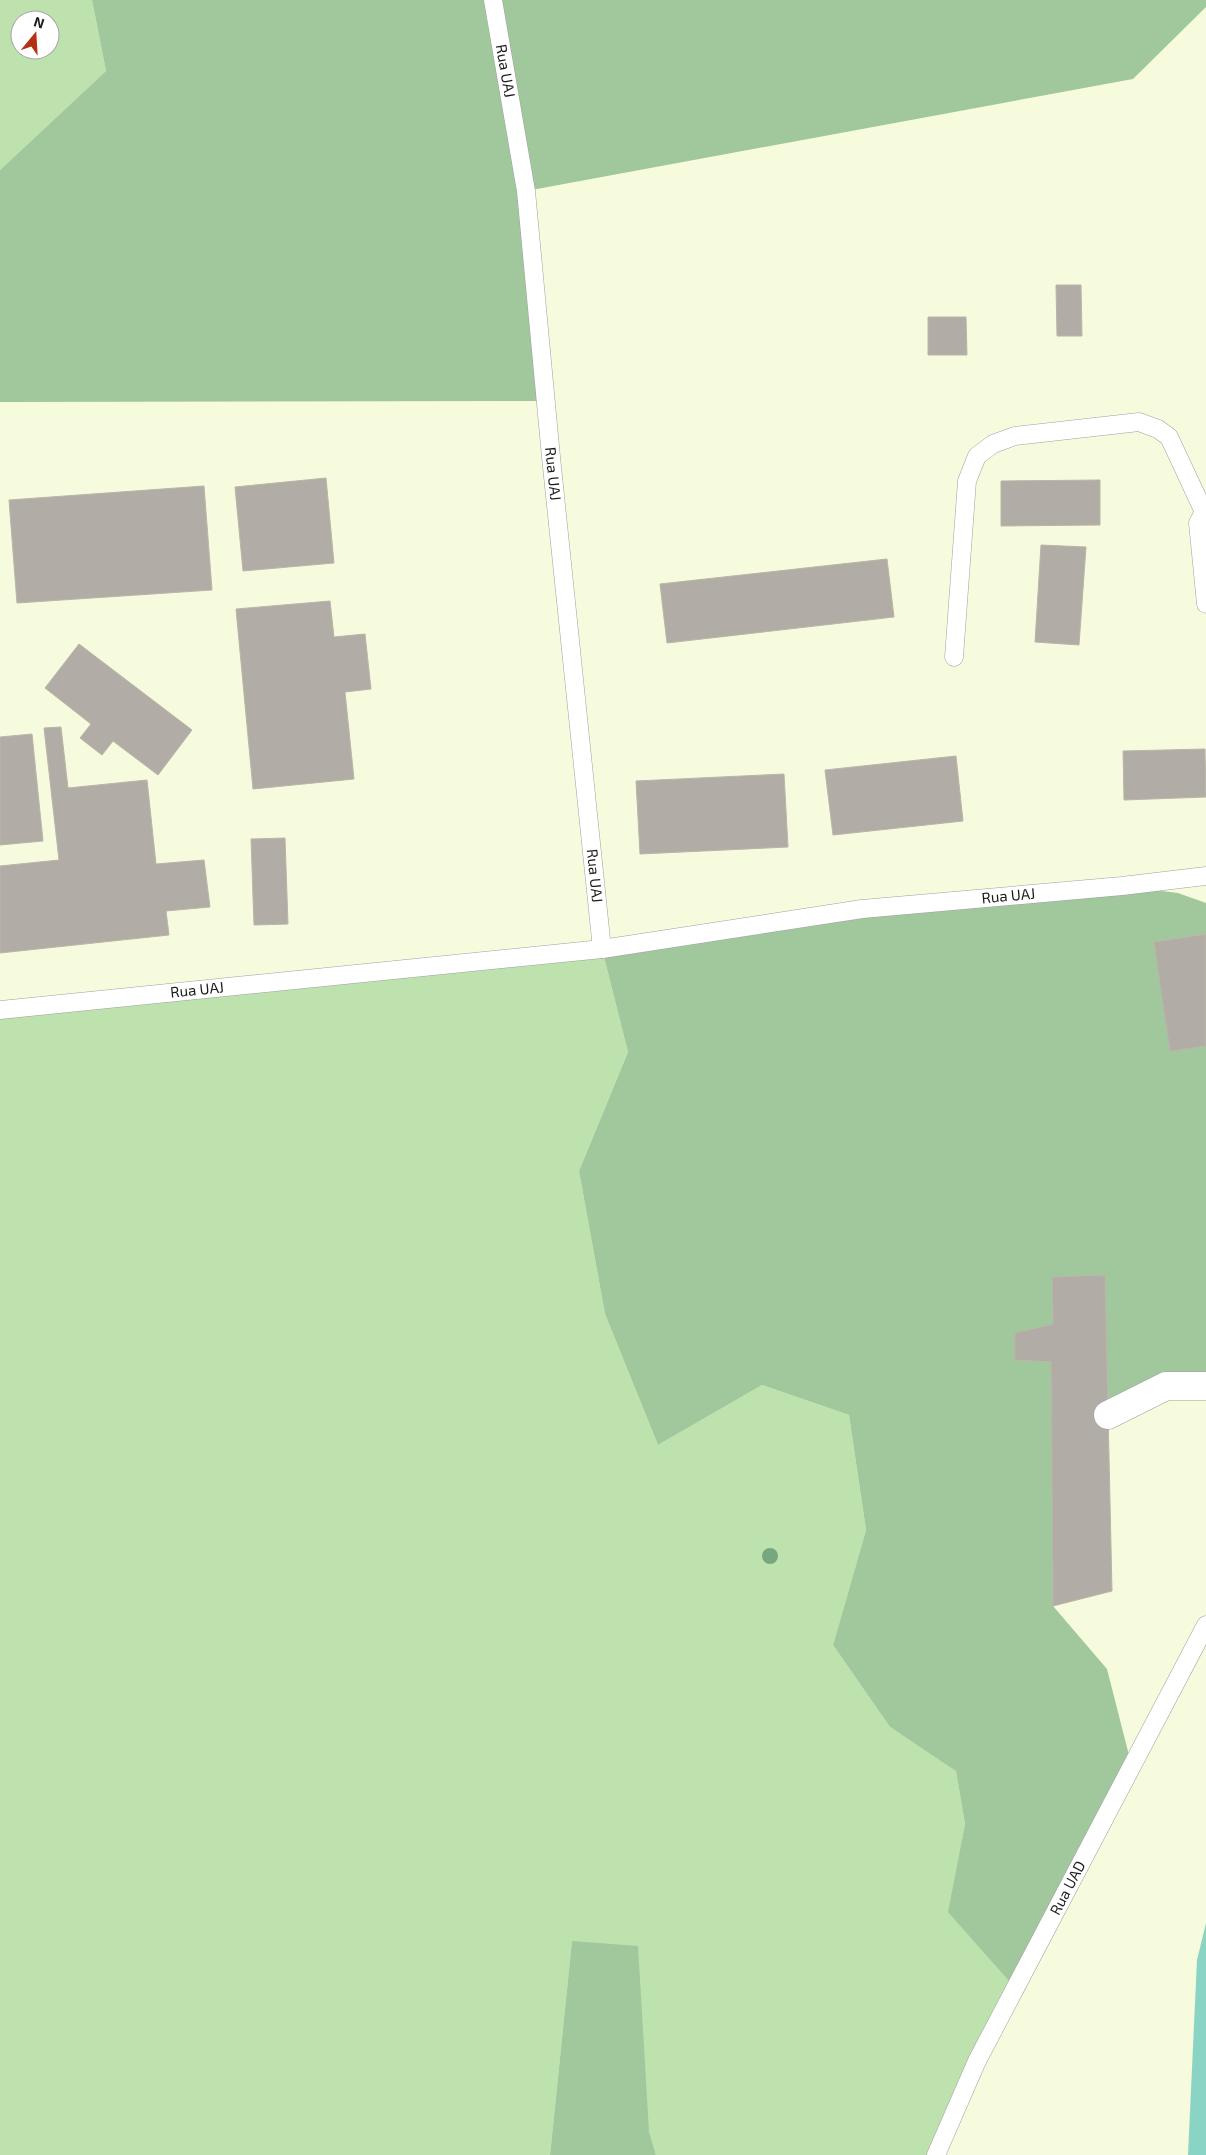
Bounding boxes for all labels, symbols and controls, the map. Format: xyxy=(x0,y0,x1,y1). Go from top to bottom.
north arrow xyxy=(10,10,60,60)
text: N xyxy=(32,13,47,32)
street label: Rua UAJ xyxy=(493,43,520,99)
street label: Rua UAJ xyxy=(542,446,565,502)
street label: Rua UAJ xyxy=(584,848,607,903)
street label: Rua UAJ xyxy=(981,884,1036,906)
street label: Rua UAJ xyxy=(169,977,225,1001)
street label: Rua UAD xyxy=(1045,1857,1089,1918)

